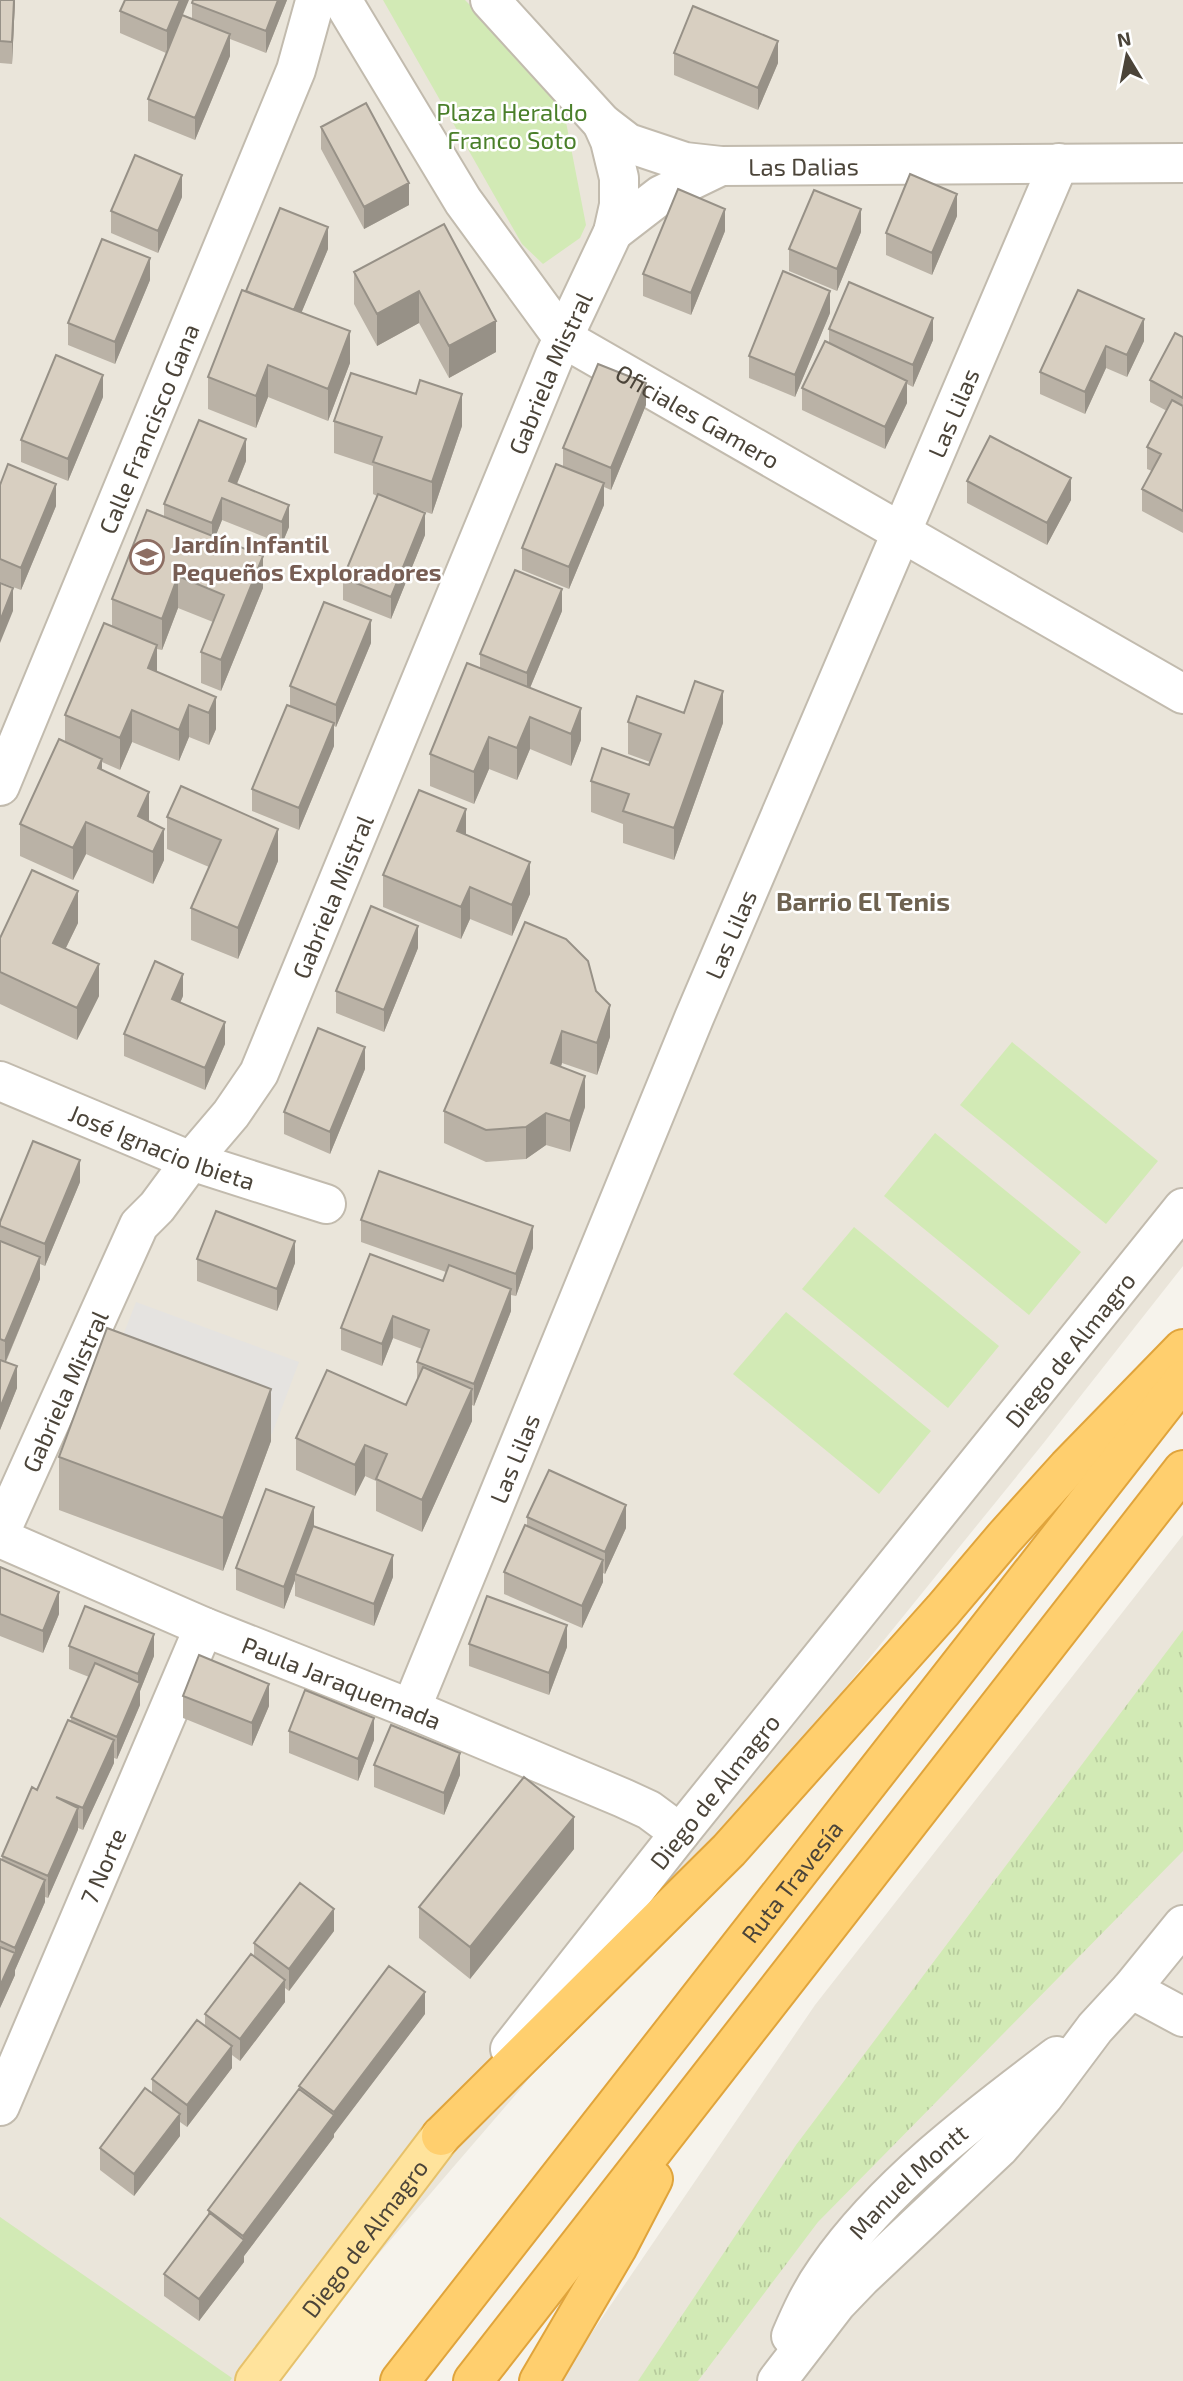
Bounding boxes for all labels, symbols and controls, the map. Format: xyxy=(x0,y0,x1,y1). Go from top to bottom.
north arrow xyxy=(1092,21,1162,91)
text: N xyxy=(1115,26,1133,51)
park label: Plaza Heraldo Franco Soto xyxy=(436,97,588,154)
street label: Las Dalias xyxy=(748,151,859,180)
street label: Gabriela Mistral xyxy=(501,287,597,458)
street label: Calle Francisco Gana xyxy=(92,319,204,538)
street label: Oficiales Gamero xyxy=(611,357,785,474)
street label: Las Lilas xyxy=(921,364,984,461)
place label: Jardín Infantil Pequeños Exploradores xyxy=(172,529,441,586)
school or university icon: Jardín Infantil Pequeños Exploradores xyxy=(128,538,166,576)
street label: Gabriela Mistral xyxy=(285,810,378,983)
street label: Las Lilas xyxy=(698,885,762,983)
district label: Barrio El Tenis xyxy=(776,885,950,916)
street label: José Ignacio Ibieta xyxy=(65,1097,259,1195)
street label: Diego de Almagro xyxy=(998,1266,1141,1433)
street label: Gabriela Mistral xyxy=(15,1305,113,1476)
street label: Las Lilas xyxy=(482,1409,545,1507)
street label: Paula Jaraquemada xyxy=(238,1629,446,1735)
street label: Diego de Almagro xyxy=(643,1707,785,1875)
street label: Ruta Travesía xyxy=(735,1814,848,1948)
street label: 7 Norte xyxy=(73,1823,131,1908)
street label: Manuel Montt xyxy=(842,2117,973,2244)
street label: Diego de Almagro xyxy=(294,2153,433,2323)

